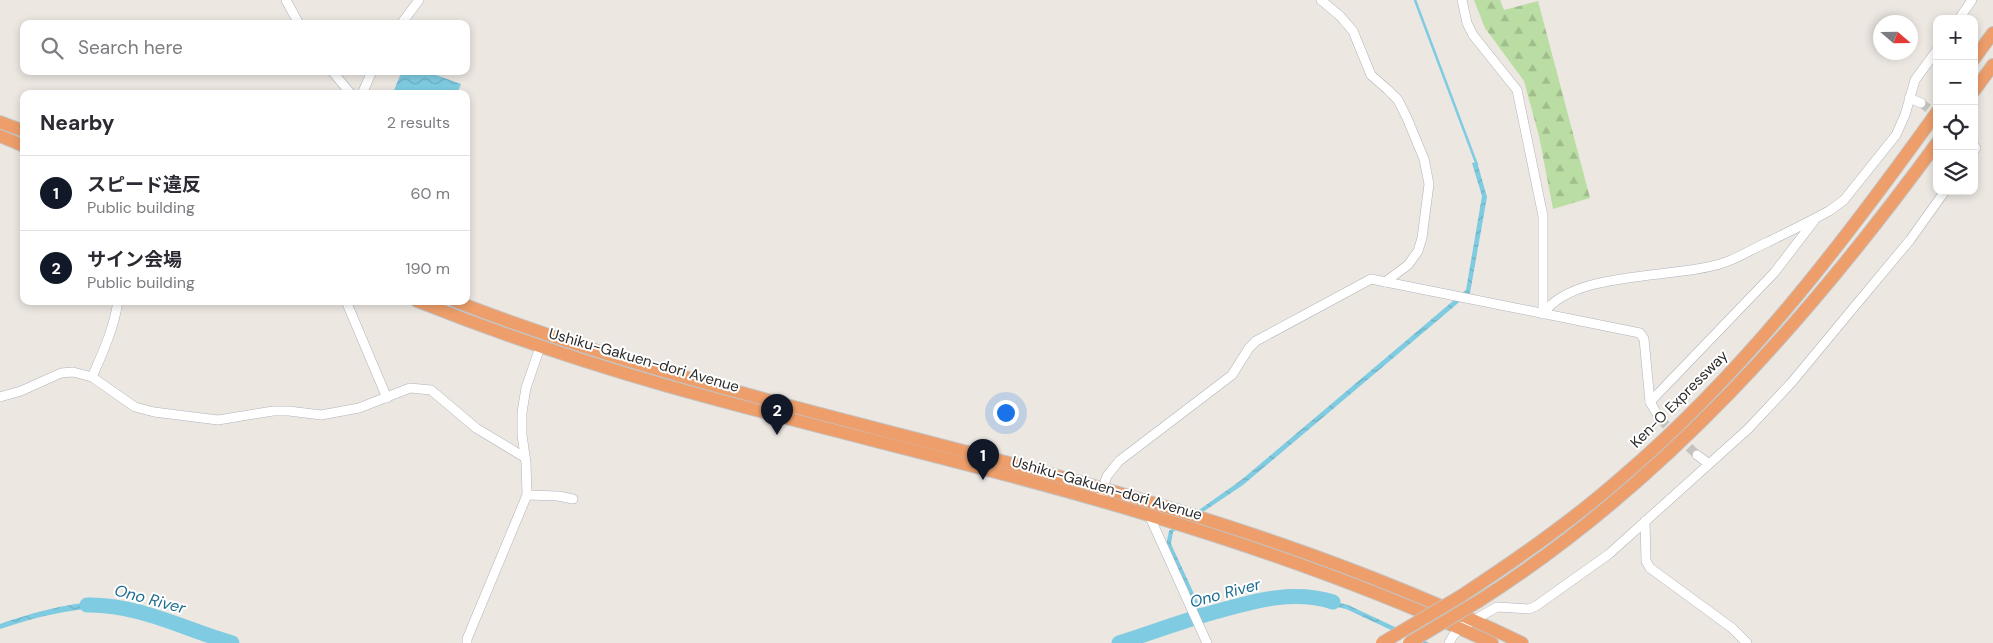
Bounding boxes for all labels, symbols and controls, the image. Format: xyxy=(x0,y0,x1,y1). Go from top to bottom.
north arrow xyxy=(1873,15,1918,60)
map controls xyxy=(1933,15,1978,195)
button: + xyxy=(1933,15,1978,60)
search box xyxy=(20,20,470,75)
icon: search xyxy=(38,34,66,62)
text: Search here xyxy=(78,35,183,60)
button: − xyxy=(1933,60,1978,105)
button: locate xyxy=(1933,105,1978,150)
text: Nearby xyxy=(40,109,114,137)
text: 2 results xyxy=(387,112,450,133)
button: layers xyxy=(1933,150,1978,195)
text: スピード違反 xyxy=(87,172,201,197)
text: 1 xyxy=(53,183,59,204)
text: 60 m xyxy=(410,183,450,204)
text: Public building xyxy=(87,197,195,218)
text: サイン会場 xyxy=(87,247,182,272)
text: 2 xyxy=(51,258,61,279)
text: 190 m xyxy=(406,258,450,279)
text: Public building xyxy=(87,272,195,293)
street label: Ushiku-Gakuen-dori Avenue xyxy=(546,323,742,397)
street label: Ken-O Expressway xyxy=(1626,345,1733,452)
pin: 2 xyxy=(761,394,793,435)
your location xyxy=(993,400,1019,426)
pin: 1 xyxy=(967,439,999,480)
street label: Ushiku-Gakuen-dori Avenue xyxy=(1009,451,1205,525)
water label: Ono River xyxy=(1187,573,1264,613)
water label: Ono River xyxy=(112,579,189,619)

